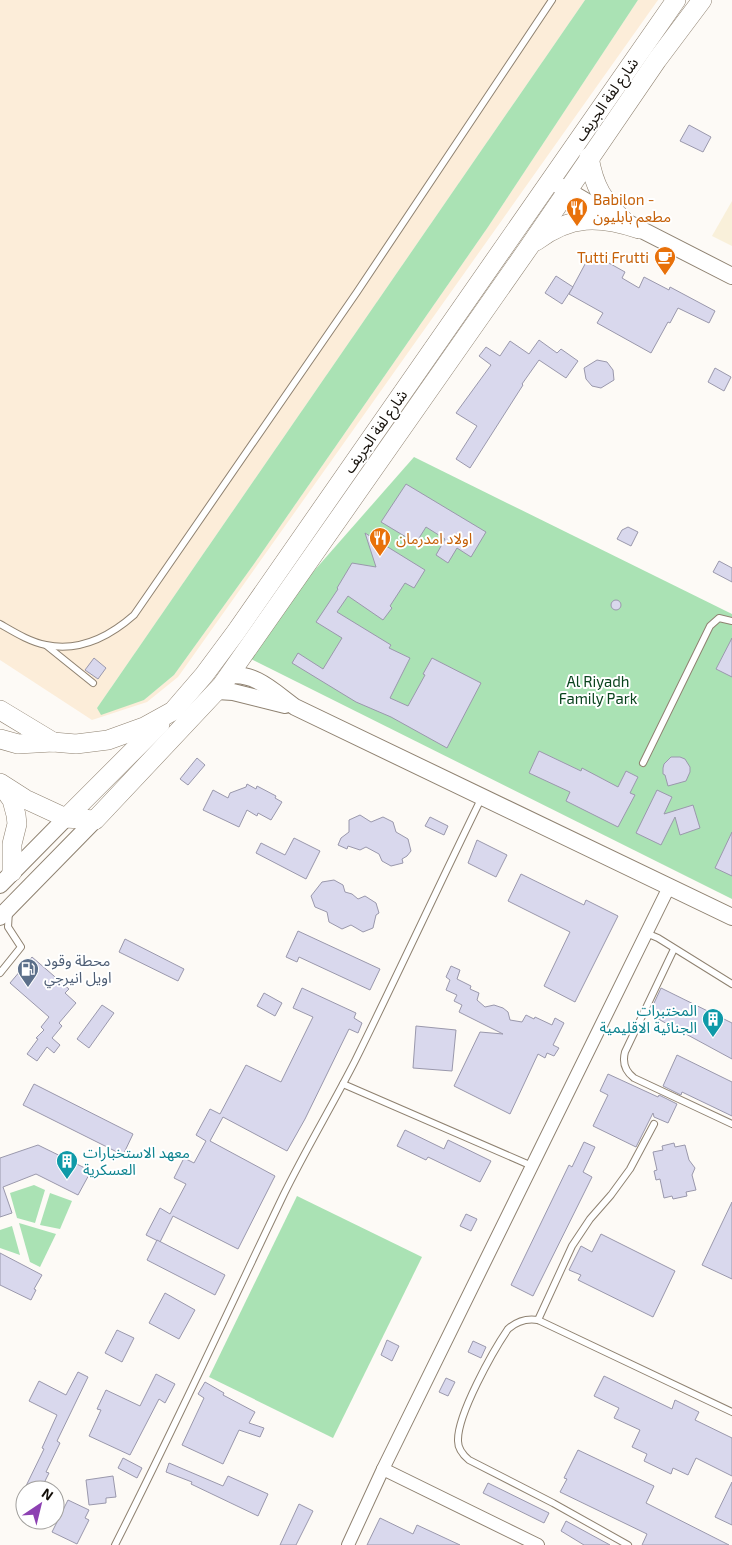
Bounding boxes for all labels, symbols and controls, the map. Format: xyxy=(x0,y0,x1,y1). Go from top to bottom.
street label: شارع لفة الجريف xyxy=(571,54,645,147)
place label: Babilon - مطعم بابليون xyxy=(593,190,671,228)
restaurant icon: Babilon - مطعم بابليون xyxy=(565,196,589,227)
cafe icon: Tutti Frutti xyxy=(653,245,677,276)
place label: Tutti Frutti xyxy=(577,248,649,266)
street label: شارع لفة الجريف xyxy=(340,386,414,479)
restaurant icon: اولاد امدرمان xyxy=(368,526,392,557)
place label: اولاد امدرمان xyxy=(396,529,472,548)
park label: Al Riyadh Family Park xyxy=(559,672,638,707)
place label: محطة وقود اويل انيرجي xyxy=(44,951,111,989)
fuel station icon: محطة وقود اويل انيرجي xyxy=(16,957,40,988)
place label: المختبرات الجنائية الاقليمية xyxy=(600,1001,697,1036)
building icon: المختبرات الجنائية الاقليمية xyxy=(701,1007,725,1038)
place label: معهد الاستخبارات العسكرية xyxy=(83,1143,190,1179)
building icon: معهد الاستخبارات العسكرية xyxy=(55,1149,79,1180)
north arrow xyxy=(15,1480,65,1530)
text: N xyxy=(39,1484,57,1504)

